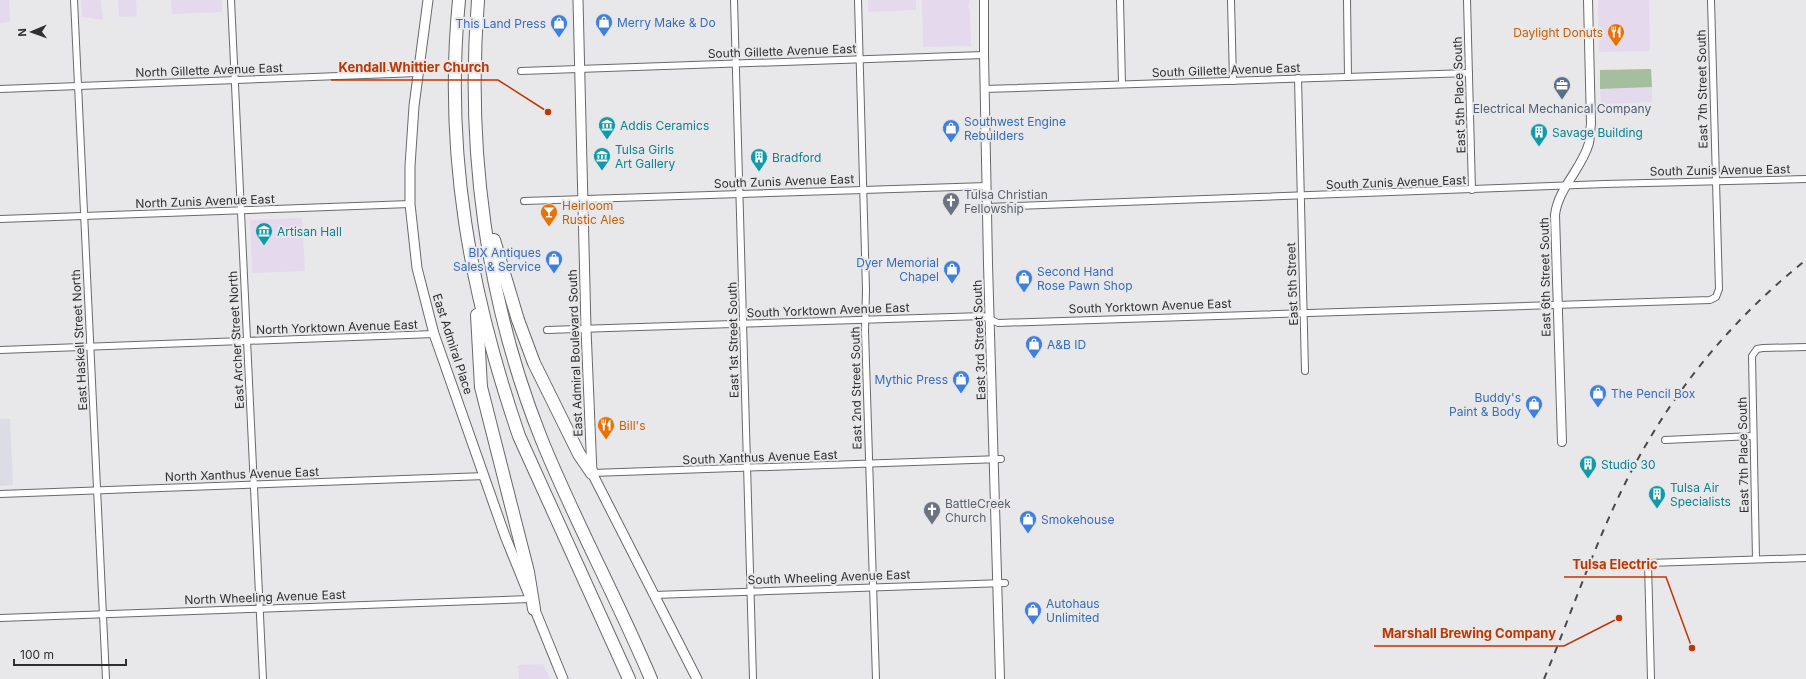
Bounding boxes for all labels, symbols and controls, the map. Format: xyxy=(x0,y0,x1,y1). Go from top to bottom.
north arrow xyxy=(12,12,52,52)
shop icon: Merry Make & Do xyxy=(594,12,614,37)
shop icon: This Land Press xyxy=(549,13,569,38)
place label: Merry Make & Do xyxy=(617,15,716,30)
place label: This Land Press xyxy=(456,16,546,31)
restaurant icon: Daylight Donuts xyxy=(1606,22,1626,47)
place label: Daylight Donuts xyxy=(1513,25,1603,40)
text: N xyxy=(15,28,29,37)
street label: East 7th Street South xyxy=(1693,29,1711,149)
street label: East 5th Place South xyxy=(1449,36,1469,154)
street label: South Gillette Avenue East xyxy=(707,41,857,61)
callout: Kendall Whittier Church xyxy=(331,55,498,80)
text: Kendall Whittier Church xyxy=(339,59,489,75)
street label: North Gillette Avenue East xyxy=(135,60,283,80)
street label: South Gillette Avenue East xyxy=(1151,60,1301,80)
office icon: Electrical Mechanical Company xyxy=(1552,75,1572,100)
place label: Electrical Mechanical Company xyxy=(1473,101,1651,116)
place label: Southwest Engine Rebuilders xyxy=(964,114,1066,143)
museum icon: Addis Ceramics xyxy=(597,115,617,140)
place label: Addis Ceramics xyxy=(620,118,709,133)
shop icon: Southwest Engine Rebuilders xyxy=(941,118,961,143)
building icon: Savage Building xyxy=(1529,122,1549,147)
place label: Savage Building xyxy=(1552,125,1643,140)
place label: Tulsa Girls Art Gallery xyxy=(615,142,675,171)
museum icon: Tulsa Girls Art Gallery xyxy=(592,146,612,171)
building icon: Bradford xyxy=(749,147,769,172)
place label: Bradford xyxy=(772,150,821,165)
street label: South Zunis Avenue East xyxy=(1650,161,1790,179)
street label: South Zunis Avenue East xyxy=(714,171,855,191)
street label: South Zunis Avenue East xyxy=(1326,172,1467,192)
place label: Tulsa Christian Fellowship xyxy=(964,187,1048,216)
street label: North Zunis Avenue East xyxy=(135,191,275,211)
church icon: Tulsa Christian Fellowship xyxy=(941,191,961,216)
place label: Heirloom Rustic Ales xyxy=(562,198,625,227)
bar icon: Heirloom Rustic Ales xyxy=(539,202,559,227)
street label: East 6th Street South xyxy=(1536,217,1554,337)
museum icon: Artisan Hall xyxy=(254,221,274,246)
place label: Artisan Hall xyxy=(277,224,342,239)
street label: East 5th Street xyxy=(1283,242,1301,326)
place label: BIX Antiques Sales & Service xyxy=(453,245,541,274)
shop icon: BIX Antiques Sales & Service xyxy=(544,249,564,274)
place label: Dyer Memorial Chapel xyxy=(856,255,939,284)
shop icon: Dyer Memorial Chapel xyxy=(942,259,962,284)
place label: Second Hand Rose Pawn Shop xyxy=(1037,264,1132,293)
shop icon: Second Hand Rose Pawn Shop xyxy=(1014,268,1034,293)
street label: East Haskell Street North xyxy=(68,269,90,411)
street label: East Admiral Boulevard South xyxy=(565,269,585,437)
street label: East Archer Street North xyxy=(225,271,247,409)
street label: East 3rd Street South xyxy=(969,280,989,400)
street label: East 1st Street South xyxy=(724,282,742,398)
street label: East Admiral Place xyxy=(430,292,476,396)
street label: South Yorktown Avenue East xyxy=(1068,296,1232,316)
street label: South Yorktown Avenue East xyxy=(746,300,910,320)
street label: North Yorktown Avenue East xyxy=(256,317,418,337)
street label: East 2nd Street South xyxy=(847,326,865,450)
shop icon: A&B ID xyxy=(1024,334,1044,359)
place label: A&B ID xyxy=(1047,337,1086,352)
shop icon: Mythic Press xyxy=(951,369,971,394)
place label: Mythic Press xyxy=(874,372,948,387)
shop icon: The Pencil Box xyxy=(1588,383,1608,408)
place label: The Pencil Box xyxy=(1611,386,1696,401)
place label: Buddy's Paint & Body xyxy=(1449,390,1521,419)
shop icon: Buddy's Paint & Body xyxy=(1524,394,1544,419)
street label: East 7th Place South xyxy=(1734,397,1752,513)
restaurant icon: Bill's xyxy=(596,415,616,440)
place label: Bill's xyxy=(619,418,646,433)
street label: South Xanthus Avenue East xyxy=(682,447,838,467)
building icon: Studio 30 xyxy=(1578,454,1598,479)
place label: Studio 30 xyxy=(1601,457,1656,472)
street label: North Xanthus Avenue East xyxy=(165,464,319,484)
place label: Tulsa Air Specialists xyxy=(1670,480,1731,509)
building icon: Tulsa Air Specialists xyxy=(1647,484,1667,509)
place label: BattleCreek Church xyxy=(945,496,1011,525)
church icon: BattleCreek Church xyxy=(922,500,942,525)
shop icon: Smokehouse xyxy=(1018,509,1038,534)
place label: Smokehouse xyxy=(1041,512,1114,527)
callout: Tulsa Electric xyxy=(1564,552,1666,577)
text: Tulsa Electric xyxy=(1572,556,1658,572)
street label: South Wheeling Avenue East xyxy=(747,567,911,587)
street label: North Wheeling Avenue East xyxy=(184,587,346,607)
place label: Autohaus Unlimited xyxy=(1046,596,1100,625)
shop icon: Autohaus Unlimited xyxy=(1023,600,1043,625)
callout: Marshall Brewing Company xyxy=(1374,621,1564,646)
text: Marshall Brewing Company xyxy=(1382,625,1556,641)
scale bar xyxy=(14,641,126,667)
text: 100 m xyxy=(20,647,54,662)

